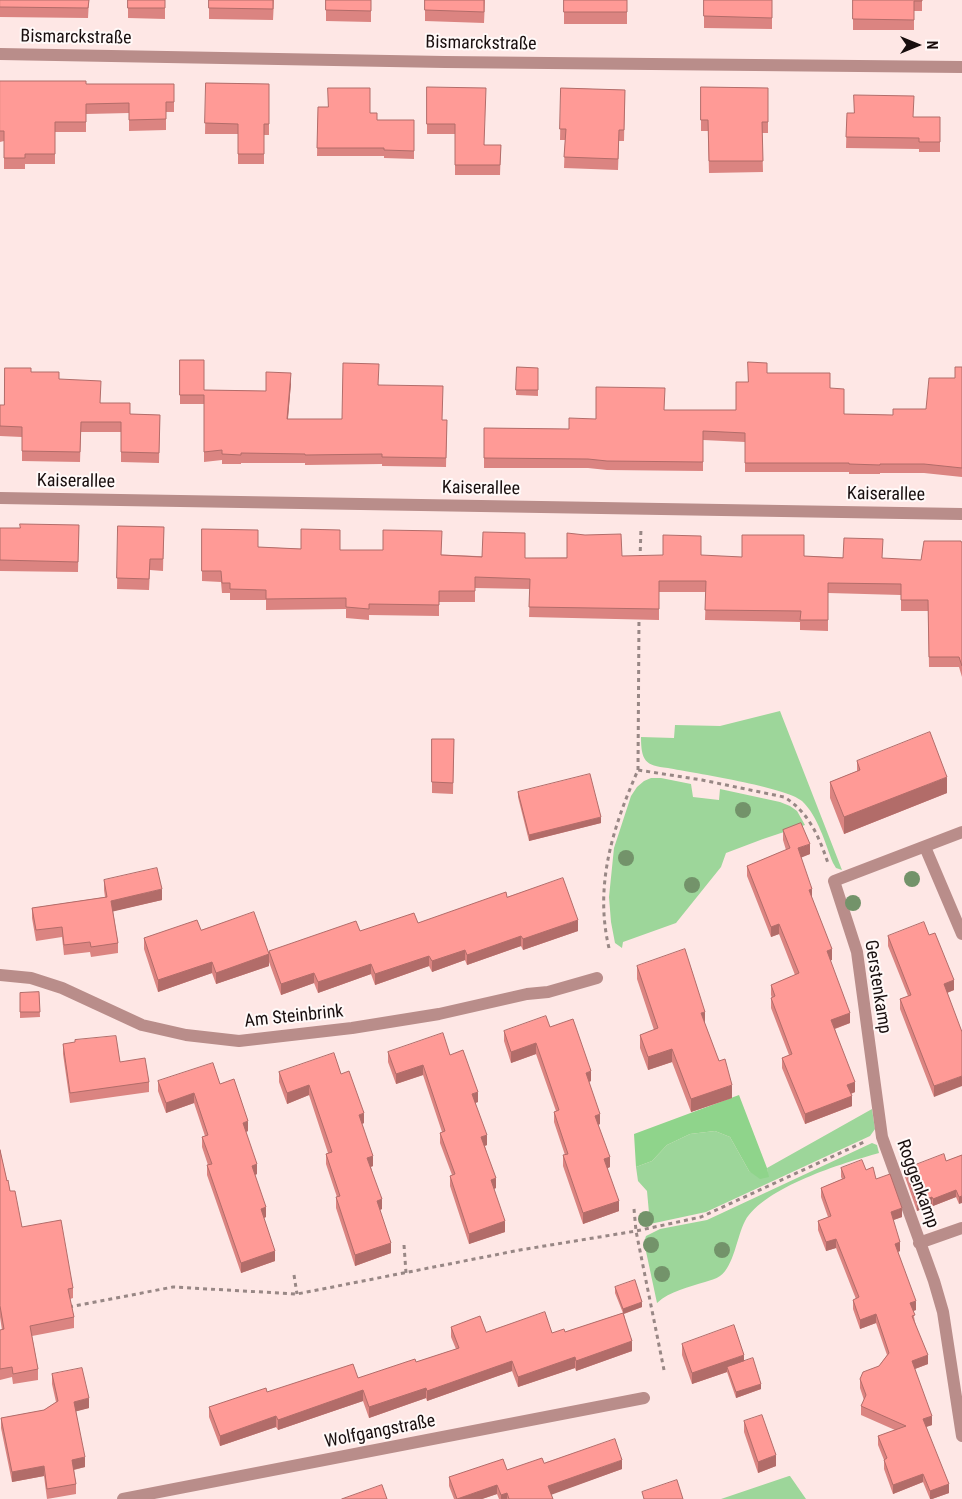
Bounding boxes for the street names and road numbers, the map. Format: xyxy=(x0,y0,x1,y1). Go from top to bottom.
street label: Bismarckstraße xyxy=(20,26,132,50)
street label: Bismarckstraße xyxy=(425,32,537,56)
street label: Kaiserallee xyxy=(37,471,115,493)
street label: Kaiserallee xyxy=(442,478,520,500)
street label: Kaiserallee xyxy=(847,484,925,506)
street label: Gerstenkamp xyxy=(859,939,895,1035)
street label: Am Steinbrink xyxy=(243,1001,345,1033)
street label: Roggenkamp xyxy=(891,1137,943,1231)
street label: Wolfgangstraße xyxy=(323,1411,437,1453)

